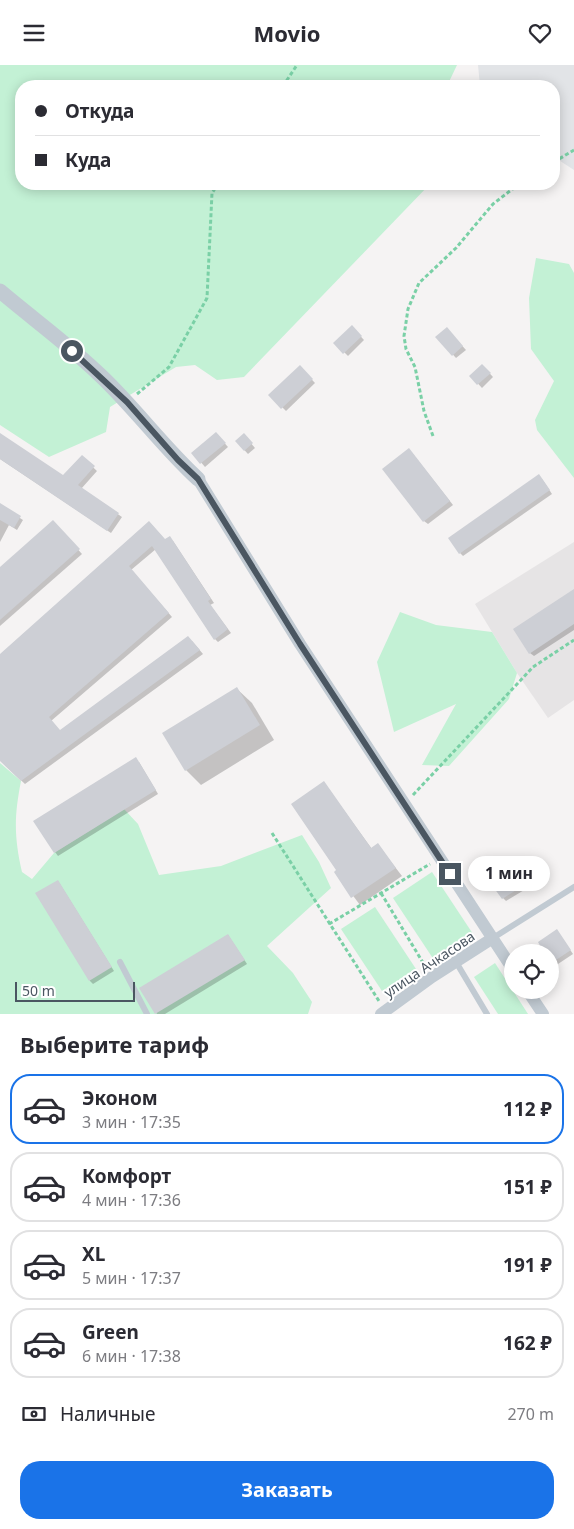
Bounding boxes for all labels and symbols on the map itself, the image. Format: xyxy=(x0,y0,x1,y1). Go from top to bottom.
route start xyxy=(61,340,83,362)
callout: 1 мин xyxy=(468,857,550,891)
route end xyxy=(439,863,461,885)
street label: улица Ачкасова xyxy=(380,927,478,1001)
scale bar xyxy=(15,979,135,1002)

